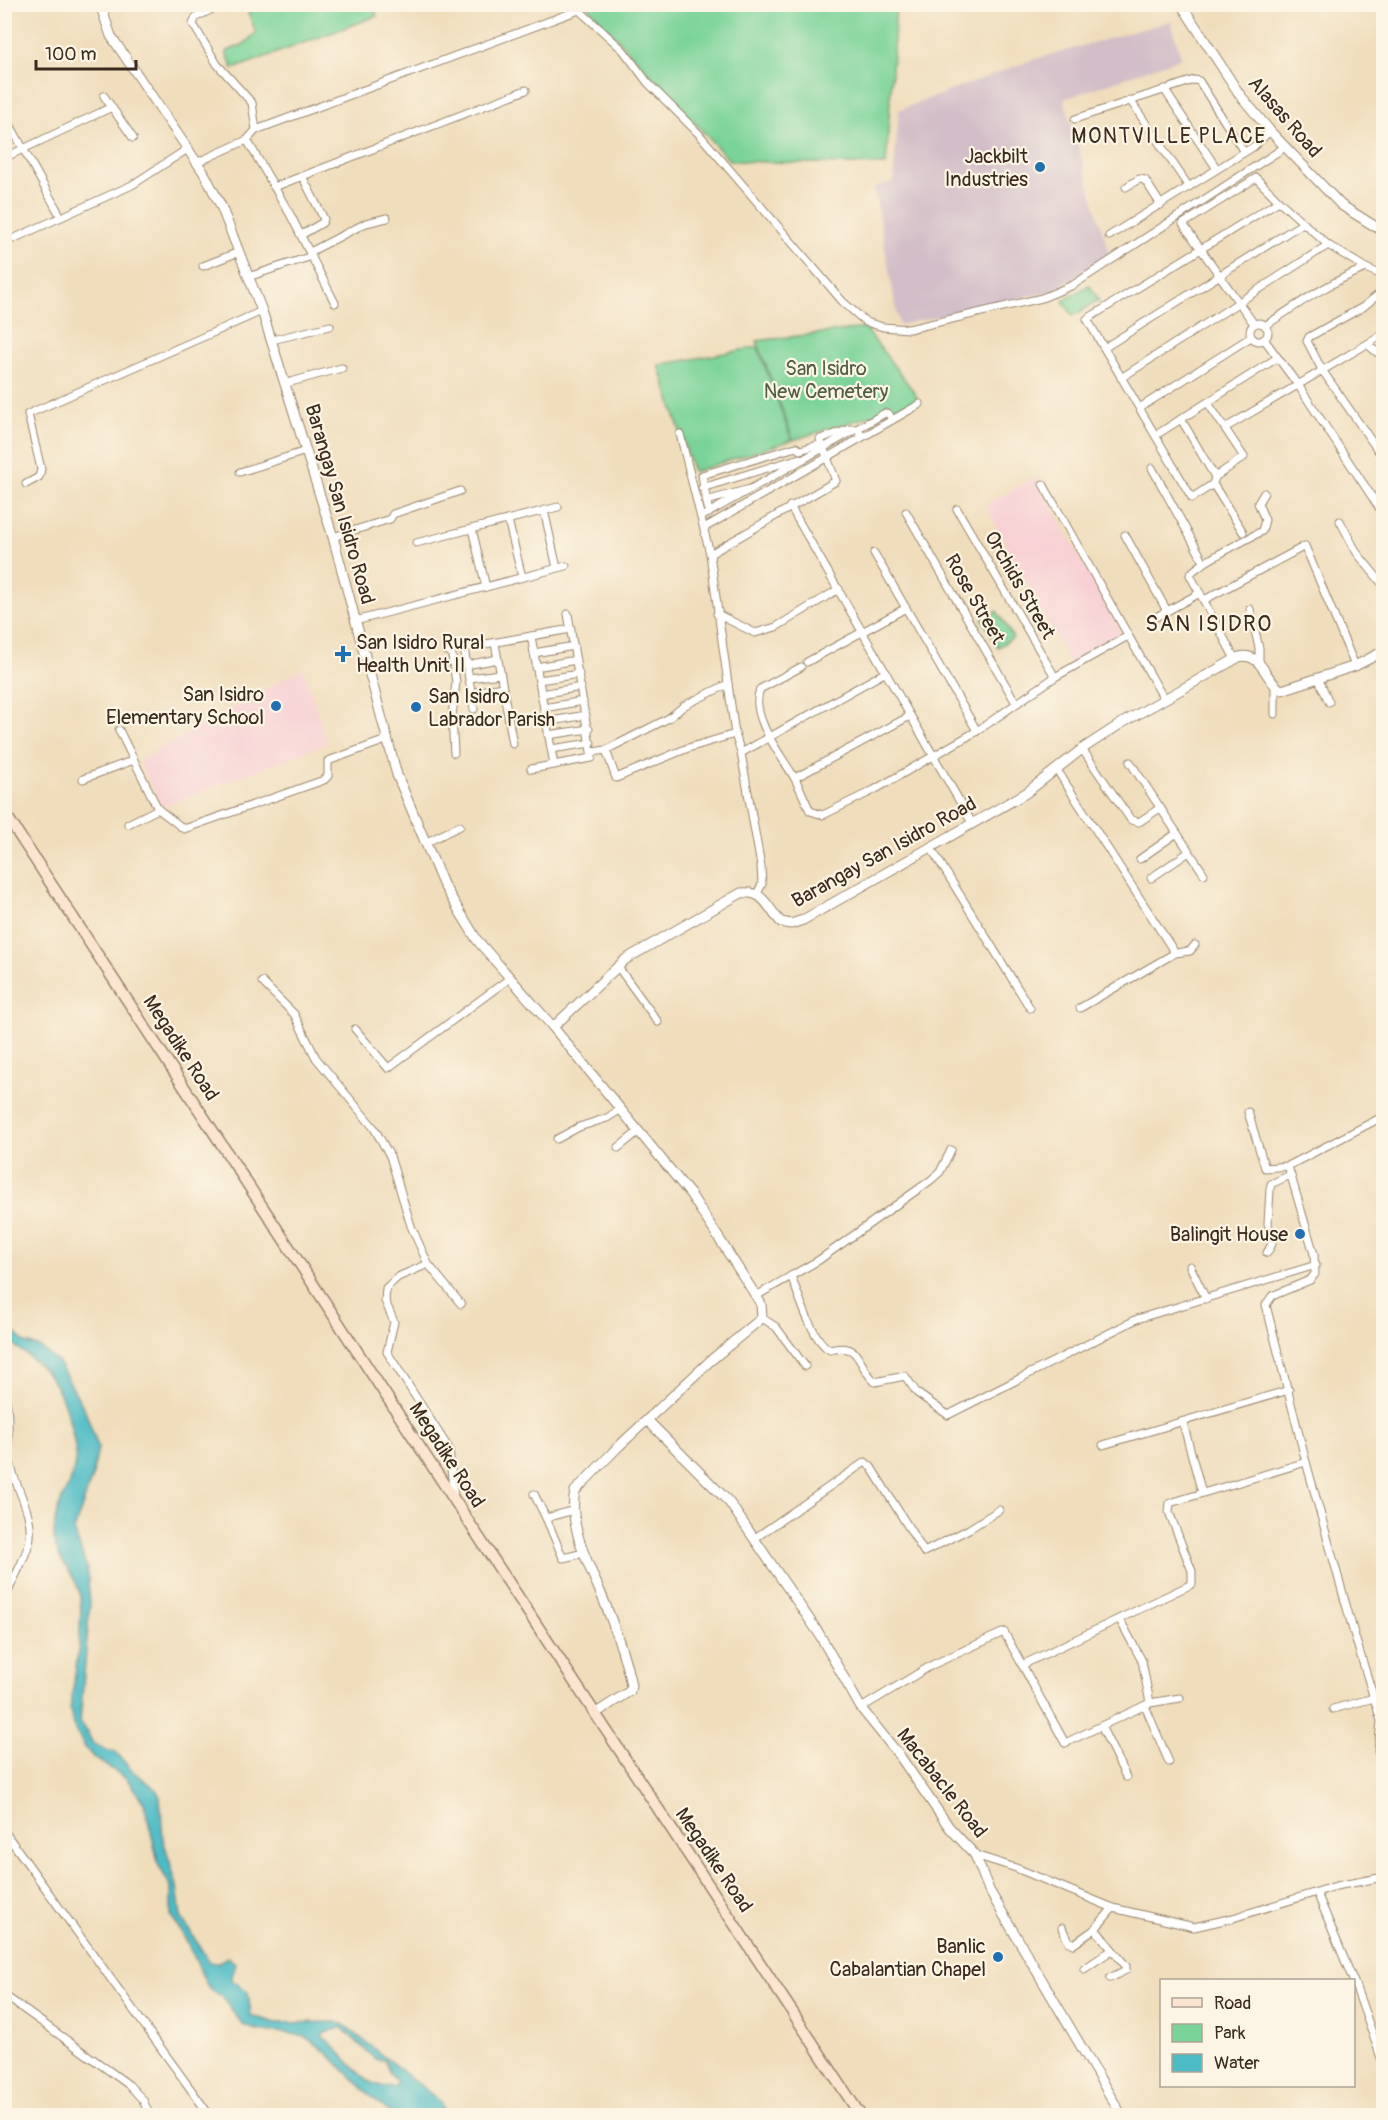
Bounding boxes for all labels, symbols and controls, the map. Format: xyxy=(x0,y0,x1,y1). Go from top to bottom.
scale bar xyxy=(36,33,136,71)
text: 100 m xyxy=(45,43,97,66)
street label: Alasas Road xyxy=(1243,71,1327,163)
district label: MONTVILLE PLACE xyxy=(1071,123,1267,150)
place label: Jackbilt Industries xyxy=(945,144,1029,192)
marker: Jackbilt Industries xyxy=(1033,160,1047,174)
park label: San Isidro New Cemetery xyxy=(764,356,889,404)
street label: Barangay San Isidro Road xyxy=(299,401,381,607)
street label: Orchids Street xyxy=(979,527,1061,644)
street label: Rose Street xyxy=(939,550,1011,649)
district label: SAN ISIDRO xyxy=(1145,610,1273,638)
place label: San Isidro Rural Health Unit II xyxy=(356,630,485,678)
marker: San Isidro Rural Health Unit II xyxy=(334,645,352,663)
place label: San Isidro Elementary School xyxy=(106,682,264,730)
place label: San Isidro Labrador Parish xyxy=(428,684,555,732)
marker: San Isidro Elementary School xyxy=(269,699,283,713)
marker: San Isidro Labrador Parish xyxy=(409,700,423,714)
street label: Barangay San Isidro Road xyxy=(787,791,981,913)
street label: Megadike Road xyxy=(138,990,224,1106)
place label: Balingit House xyxy=(1170,1222,1288,1247)
marker: Balingit House xyxy=(1293,1227,1307,1241)
street label: Megadike Road xyxy=(404,1397,490,1513)
street label: Macabacle Road xyxy=(891,1723,993,1843)
street label: Megadike Road xyxy=(670,1803,758,1917)
place label: Banlic Cabalantian Chapel xyxy=(830,1934,986,1982)
marker: Banlic Cabalantian Chapel xyxy=(991,1950,1005,1964)
legend xyxy=(1160,1979,1355,2087)
text: Road xyxy=(1214,1992,1251,2015)
text: Park xyxy=(1214,2022,1246,2045)
text: Water xyxy=(1214,2052,1260,2075)

